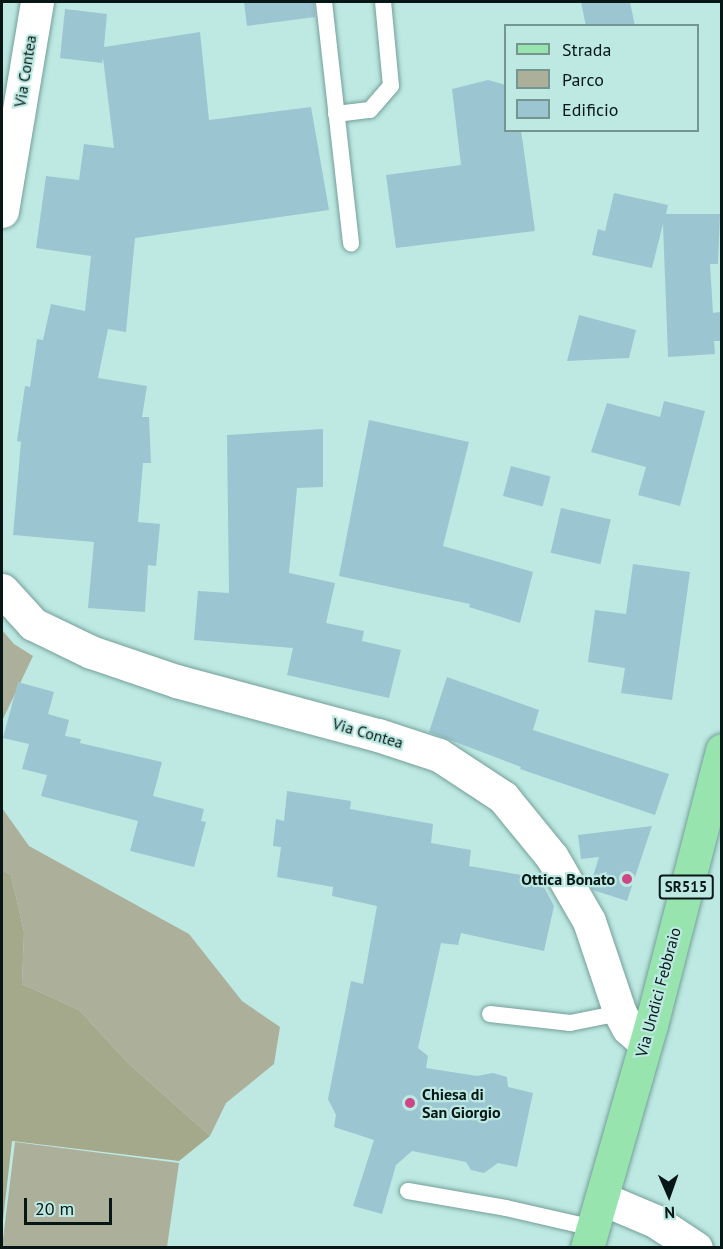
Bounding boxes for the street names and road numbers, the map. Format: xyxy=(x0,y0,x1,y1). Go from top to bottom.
street label: Via Contea xyxy=(10,34,40,108)
street label: Via Contea xyxy=(330,714,406,752)
road number: SR515 xyxy=(658,875,714,899)
street label: Via Undici Febbraio xyxy=(631,925,685,1059)

